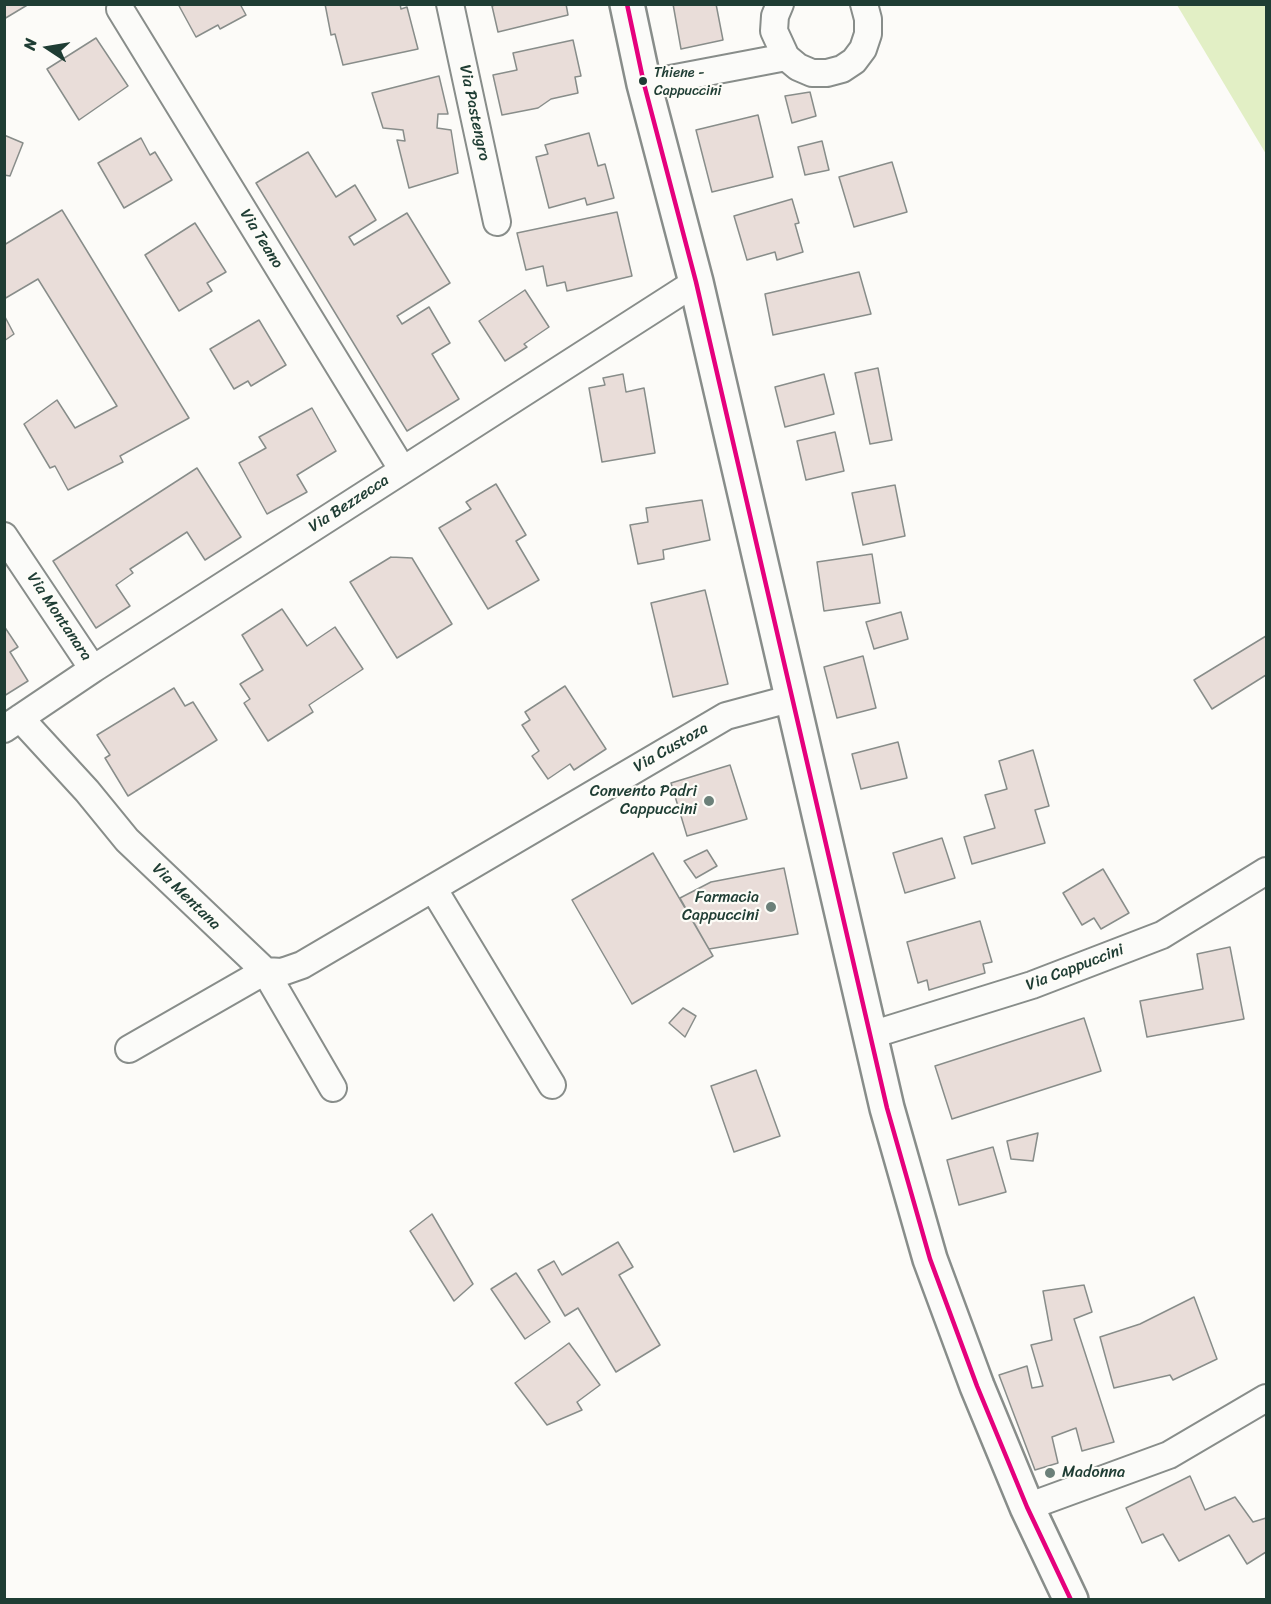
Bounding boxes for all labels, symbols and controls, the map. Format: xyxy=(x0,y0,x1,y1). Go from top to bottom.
north arrow xyxy=(18,18,78,78)
text: N xyxy=(15,36,45,53)
street label: Via Pastengro xyxy=(454,63,494,163)
place label: Thiene - Cappuccini xyxy=(654,65,721,98)
marker: Thiene - Cappuccini xyxy=(637,75,649,87)
street label: Via Teano xyxy=(235,206,287,272)
street label: Via Bezzecca xyxy=(305,471,393,537)
street label: Via Montanara xyxy=(22,569,96,665)
street label: Via Custoza xyxy=(630,719,712,777)
place label: Convento Padri Cappuccini xyxy=(590,782,697,820)
marker: Convento Padri Cappuccini xyxy=(702,794,716,808)
street label: Via Mentana xyxy=(148,860,224,934)
place label: Farmacia Cappuccini xyxy=(682,888,759,926)
marker: Farmacia Cappuccini xyxy=(764,900,778,914)
street label: Via Cappuccini xyxy=(1023,941,1127,995)
place label: Madonna xyxy=(1062,1463,1125,1483)
marker: Madonna xyxy=(1043,1466,1057,1480)

